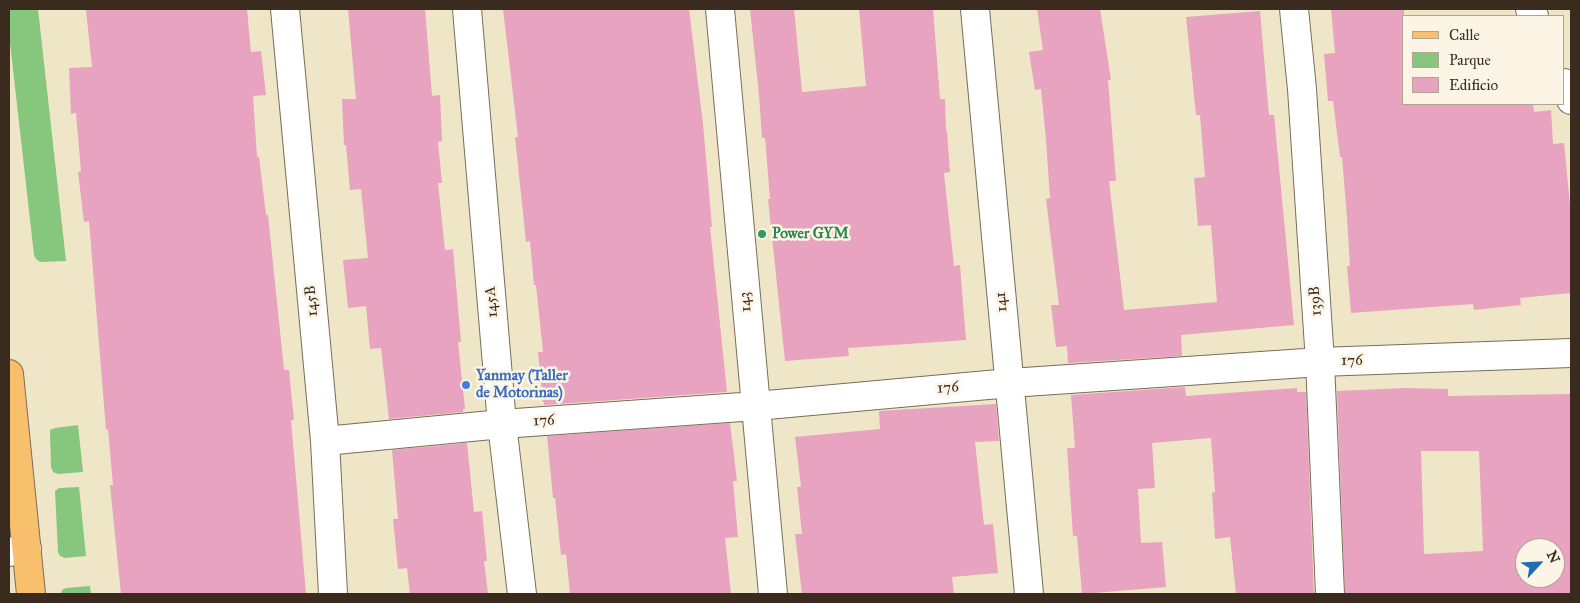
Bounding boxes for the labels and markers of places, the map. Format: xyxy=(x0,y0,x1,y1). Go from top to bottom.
place label: Power GYM xyxy=(772,225,849,243)
marker: Power GYM xyxy=(756,228,768,240)
place label: Yanmay (Taller de Motorinas) xyxy=(476,367,568,402)
marker: Yanmay (Taller de Motorinas) xyxy=(460,379,472,391)

